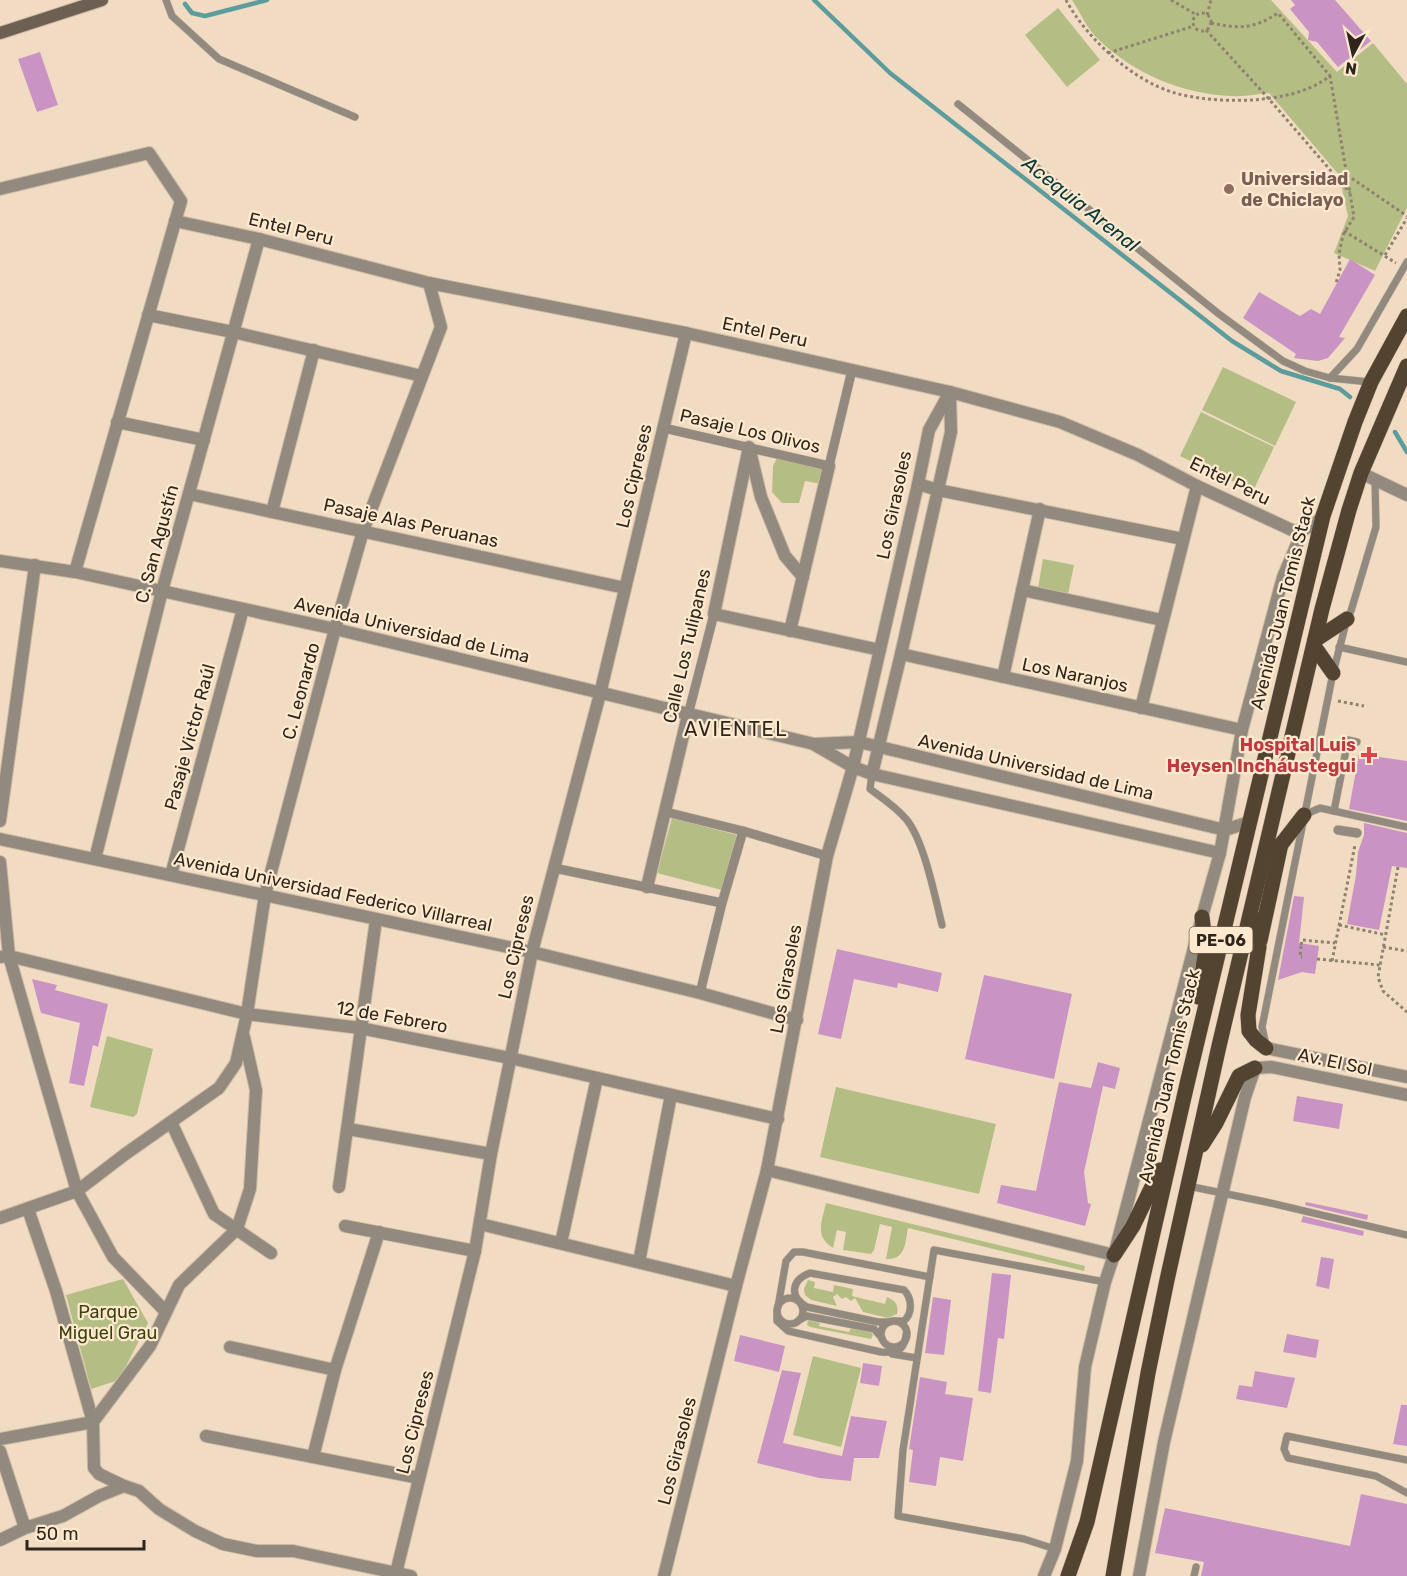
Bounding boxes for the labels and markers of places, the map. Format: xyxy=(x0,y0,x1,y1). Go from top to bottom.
place label: Universidad de Chiclayo xyxy=(1241,168,1348,211)
marker: Universidad de Chiclayo xyxy=(1222,182,1236,196)
place label: Hospital Luis Heysen Incháustegui xyxy=(1167,734,1356,777)
marker: Hospital Luis Heysen Incháustegui xyxy=(1360,746,1378,764)

